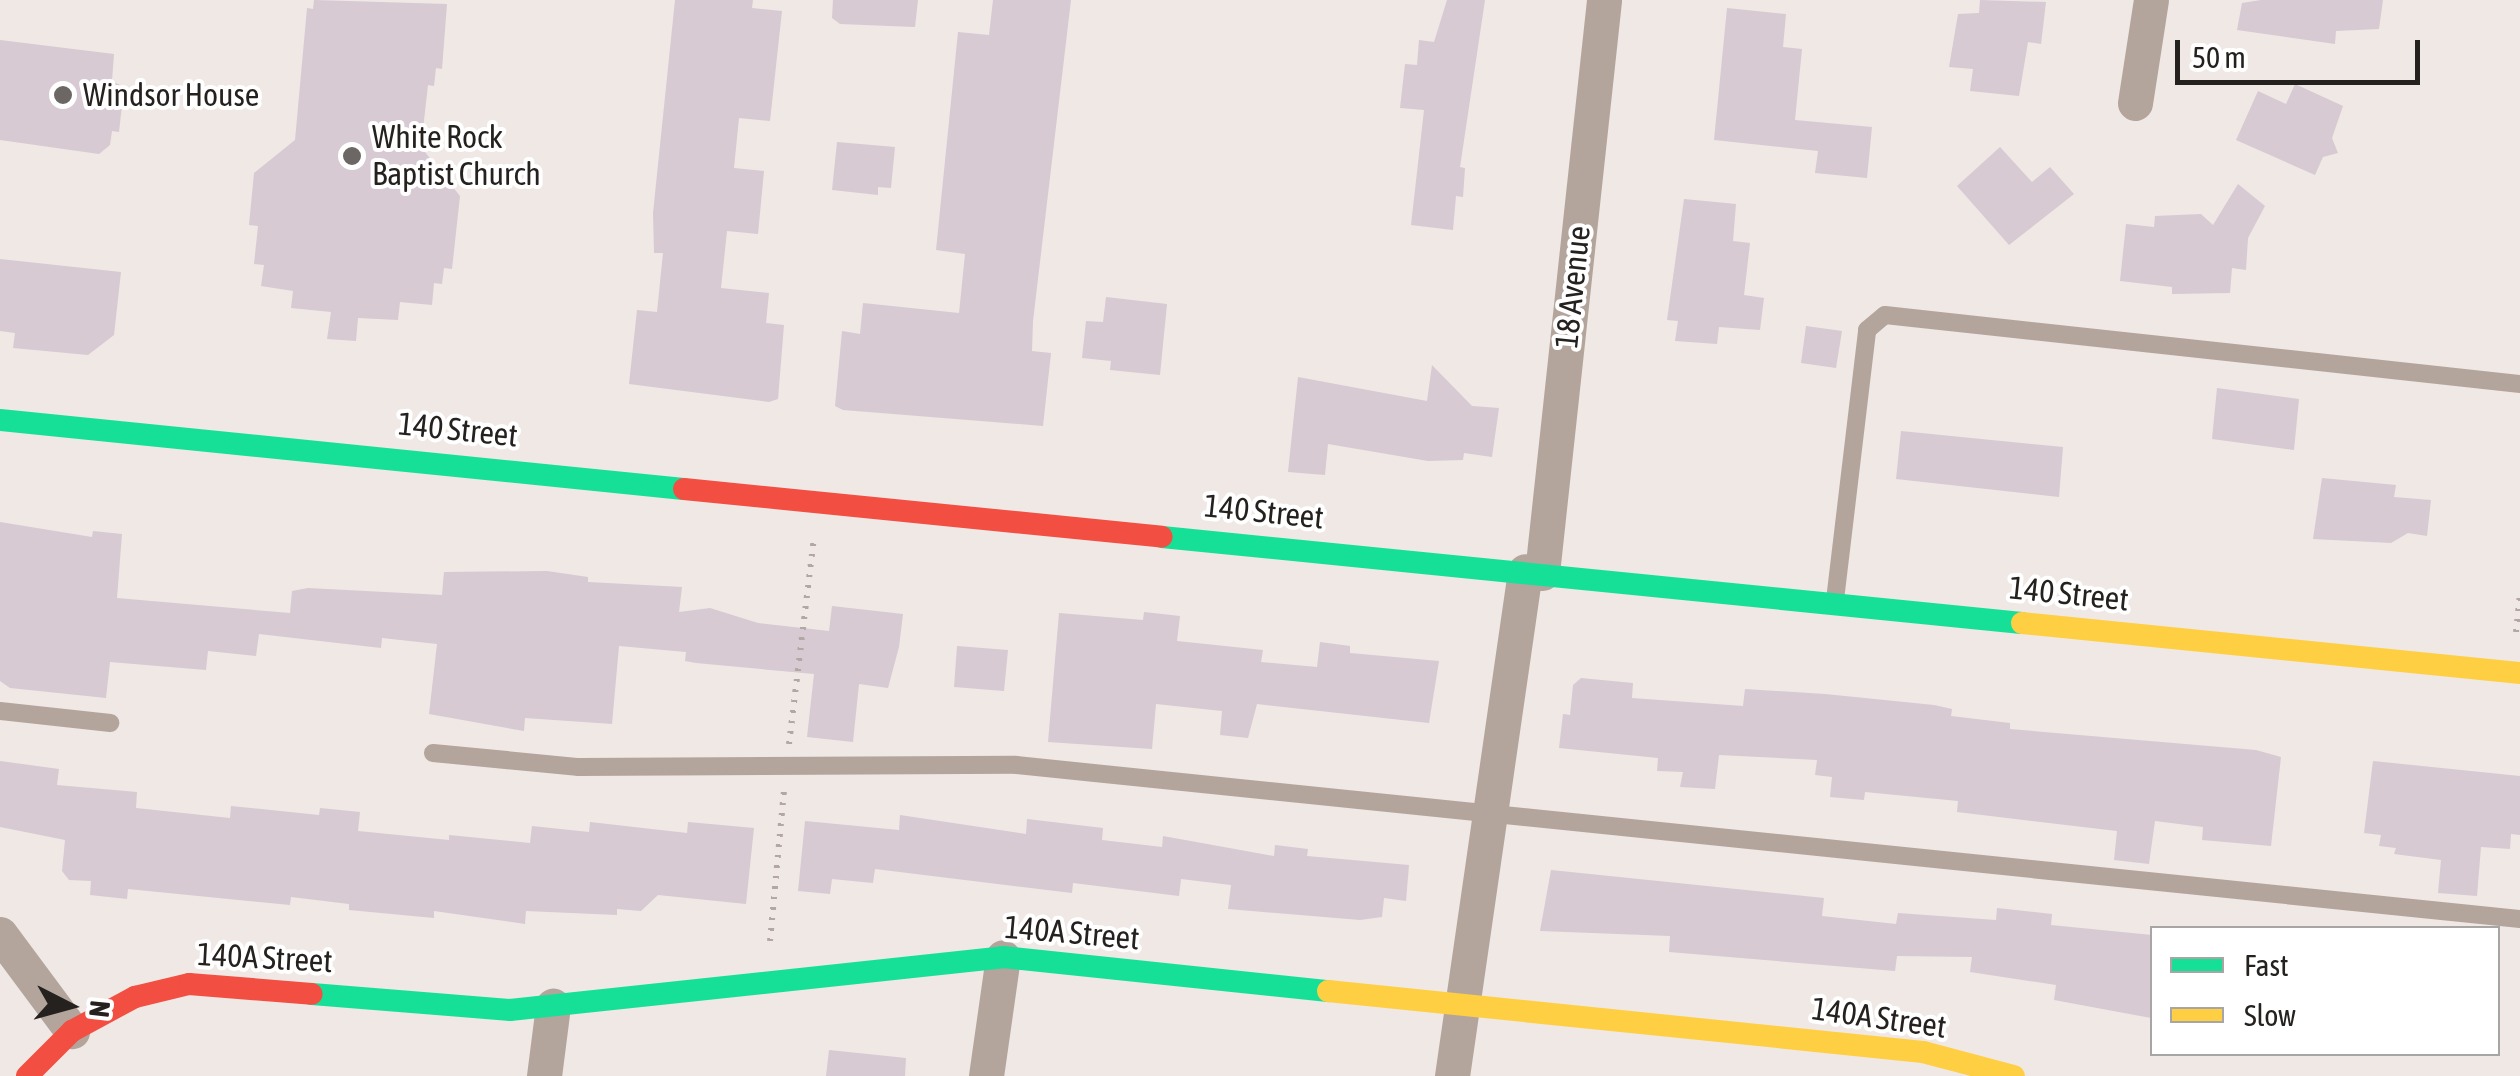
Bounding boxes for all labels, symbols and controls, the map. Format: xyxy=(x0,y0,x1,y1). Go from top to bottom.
scale bar xyxy=(2180,20,2425,82)
text: 50 m xyxy=(2192,40,2246,74)
place label: Windsor House xyxy=(83,76,259,114)
marker: Windsor House xyxy=(52,84,74,106)
place label: White Rock Baptist Church xyxy=(372,119,541,194)
marker: White Rock Baptist Church xyxy=(341,145,363,167)
street label: 18 Avenue xyxy=(1547,224,1599,350)
street label: 140 Street xyxy=(396,405,520,455)
street label: 140 Street xyxy=(1202,487,1326,537)
street label: 140 Street xyxy=(2007,569,2131,619)
street label: 140A Street xyxy=(1003,908,1141,958)
legend xyxy=(2150,926,2500,1056)
street label: 140A Street xyxy=(196,935,334,981)
text: Fast xyxy=(2244,948,2289,982)
north arrow xyxy=(20,956,120,1056)
street label: 140A Street xyxy=(1809,990,1949,1046)
text: Slow xyxy=(2244,998,2296,1032)
text: N xyxy=(83,999,117,1019)

